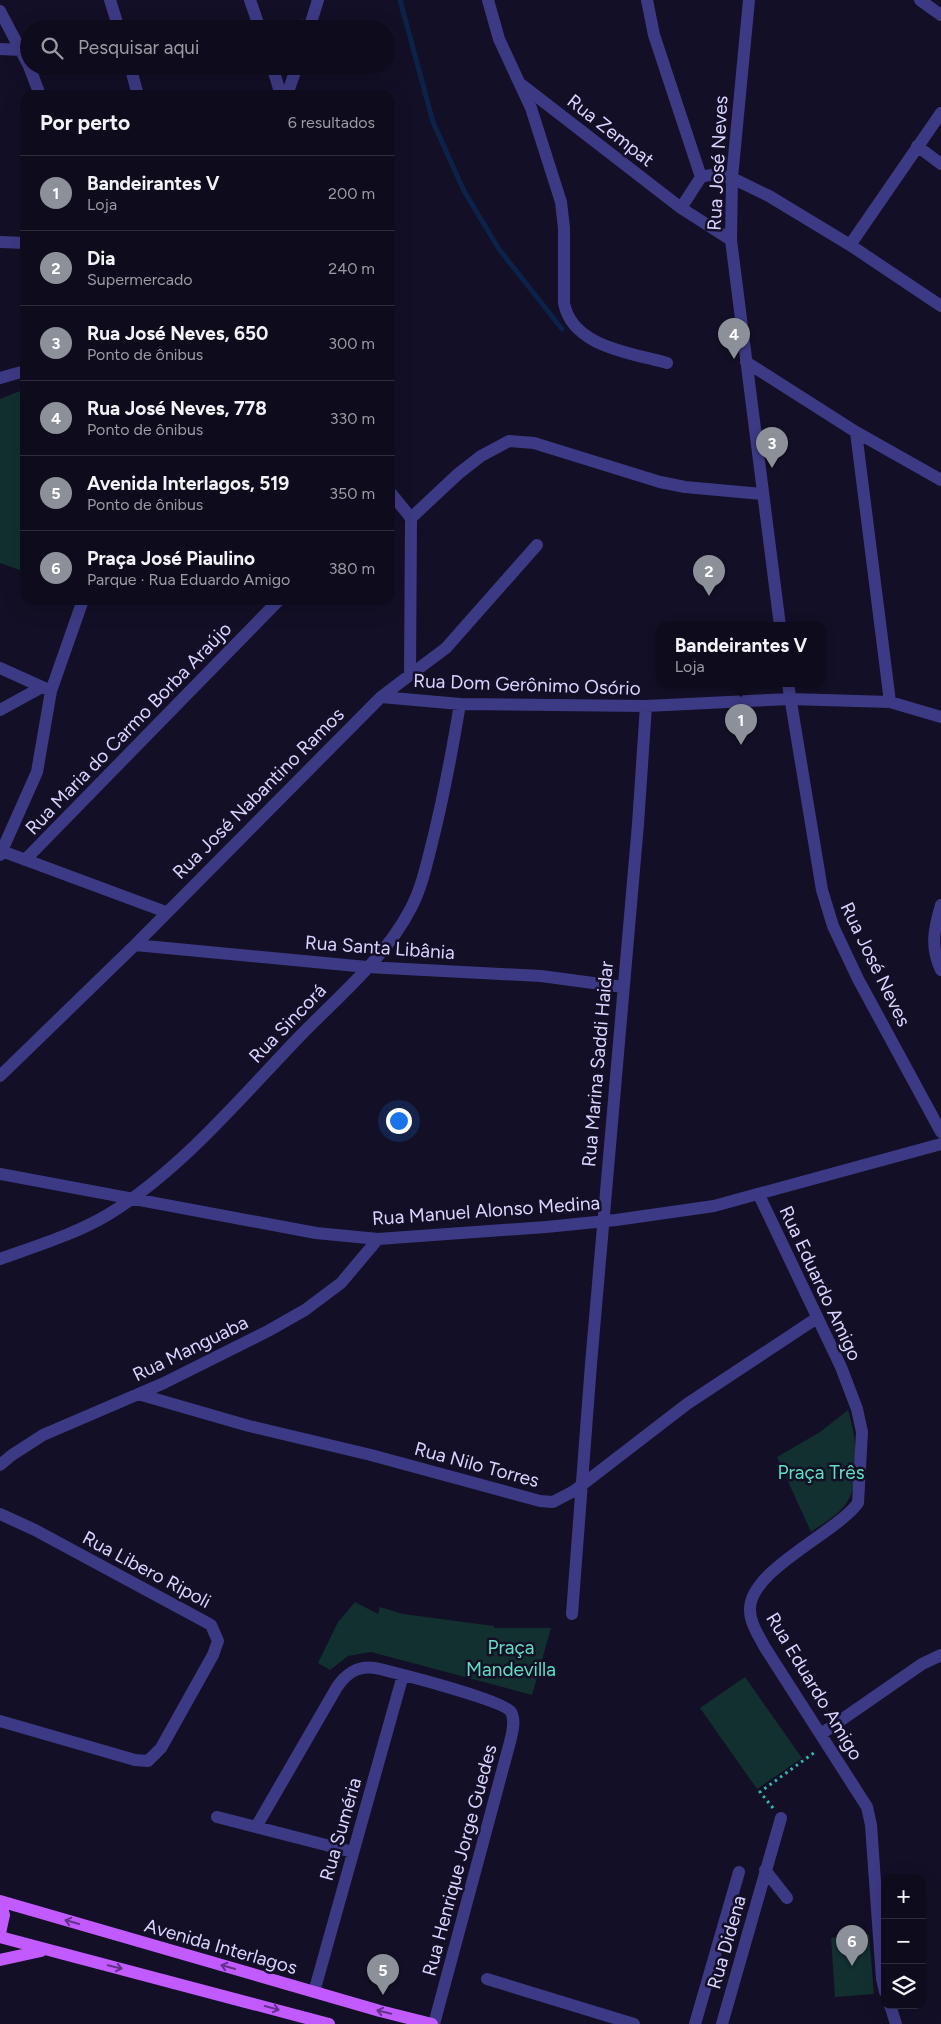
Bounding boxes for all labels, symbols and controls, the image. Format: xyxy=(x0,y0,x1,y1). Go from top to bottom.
search box xyxy=(20,20,395,75)
icon: search xyxy=(38,34,66,62)
text: Pesquisar aqui xyxy=(78,36,199,59)
street label: Rua Zempat xyxy=(563,89,659,171)
street label: Rua José Neves xyxy=(702,95,733,231)
text: Por perto xyxy=(40,110,130,135)
text: 6 resultados xyxy=(288,113,375,132)
text: Bandeirantes V xyxy=(87,172,220,195)
text: 1 xyxy=(53,184,59,203)
text: 200 m xyxy=(328,184,375,203)
text: Loja xyxy=(87,195,117,214)
text: Dia xyxy=(87,247,115,270)
text: 2 xyxy=(51,259,61,278)
text: 240 m xyxy=(328,259,375,278)
text: Supermercado xyxy=(87,270,193,289)
pin: 4 xyxy=(718,318,750,359)
text: Rua José Neves, 650 xyxy=(87,322,268,345)
text: 3 xyxy=(52,334,60,353)
text: 300 m xyxy=(328,334,375,353)
text: Ponto de ônibus xyxy=(87,345,203,364)
text: Rua José Neves, 778 xyxy=(87,397,267,420)
text: 4 xyxy=(51,409,61,428)
text: 330 m xyxy=(330,409,375,428)
text: Ponto de ônibus xyxy=(87,420,203,439)
pin: 3 xyxy=(756,427,788,468)
text: Avenida Interlagos, 519 xyxy=(87,472,289,495)
text: 5 xyxy=(51,484,61,503)
text: 350 m xyxy=(329,484,375,503)
text: Ponto de ônibus xyxy=(87,495,203,514)
text: Praça José Piaulino xyxy=(87,547,255,570)
pin: 2 xyxy=(693,555,725,596)
text: 6 xyxy=(51,559,61,578)
text: 380 m xyxy=(329,559,375,578)
text: Parque · Rua Eduardo Amigo xyxy=(87,570,290,589)
street label: Rua Maria do Carmo Borba Araújo xyxy=(21,617,236,839)
popup xyxy=(657,622,825,687)
text: Bandeirantes V xyxy=(675,634,807,657)
text: Loja xyxy=(675,657,705,676)
street label: Rua Dom Gerônimo Osório xyxy=(413,669,641,700)
street label: Rua José Nabantino Ramos xyxy=(168,703,349,884)
pin: 1 xyxy=(725,704,757,745)
street label: Rua José Neves xyxy=(836,898,916,1030)
street label: Rua Santa Libânia xyxy=(304,931,456,964)
street label: Rua Marina Saddi Haidar xyxy=(577,959,618,1168)
street label: Rua Sincorá xyxy=(244,979,331,1068)
your location xyxy=(386,1108,412,1134)
street label: Rua Manuel Alonso Medina xyxy=(371,1191,601,1230)
street label: Rua Eduardo Amigo xyxy=(775,1202,867,1364)
street label: Rua Manguaba xyxy=(129,1311,252,1386)
street label: Rua Nilo Torres xyxy=(412,1437,542,1492)
park label: Praça Três xyxy=(778,1461,865,1484)
street label: Rua Libero Ripoli xyxy=(79,1526,215,1613)
street label: Rua Eduardo Amigo xyxy=(761,1608,868,1764)
park label: Praça Mandevilla xyxy=(466,1636,556,1681)
street label: Rua Henrique Jorge Guedes xyxy=(417,1742,502,1978)
street label: Rua Suméria xyxy=(315,1775,366,1883)
map controls xyxy=(881,1874,926,2009)
button: + xyxy=(881,1874,926,1919)
street label: Rua Didena xyxy=(702,1893,751,1992)
street label: Avenida Interlagos xyxy=(142,1914,300,1979)
one-way arrow xyxy=(64,1917,80,1927)
button: − xyxy=(881,1919,926,1964)
pin: 6 xyxy=(836,1925,868,1966)
pin: 5 xyxy=(367,1954,399,1995)
one-way arrow xyxy=(221,1962,237,1972)
one-way arrow xyxy=(106,1963,122,1972)
button: layers xyxy=(881,1964,926,2009)
one-way arrow xyxy=(263,2004,279,2014)
one-way arrow xyxy=(377,2007,393,2016)

